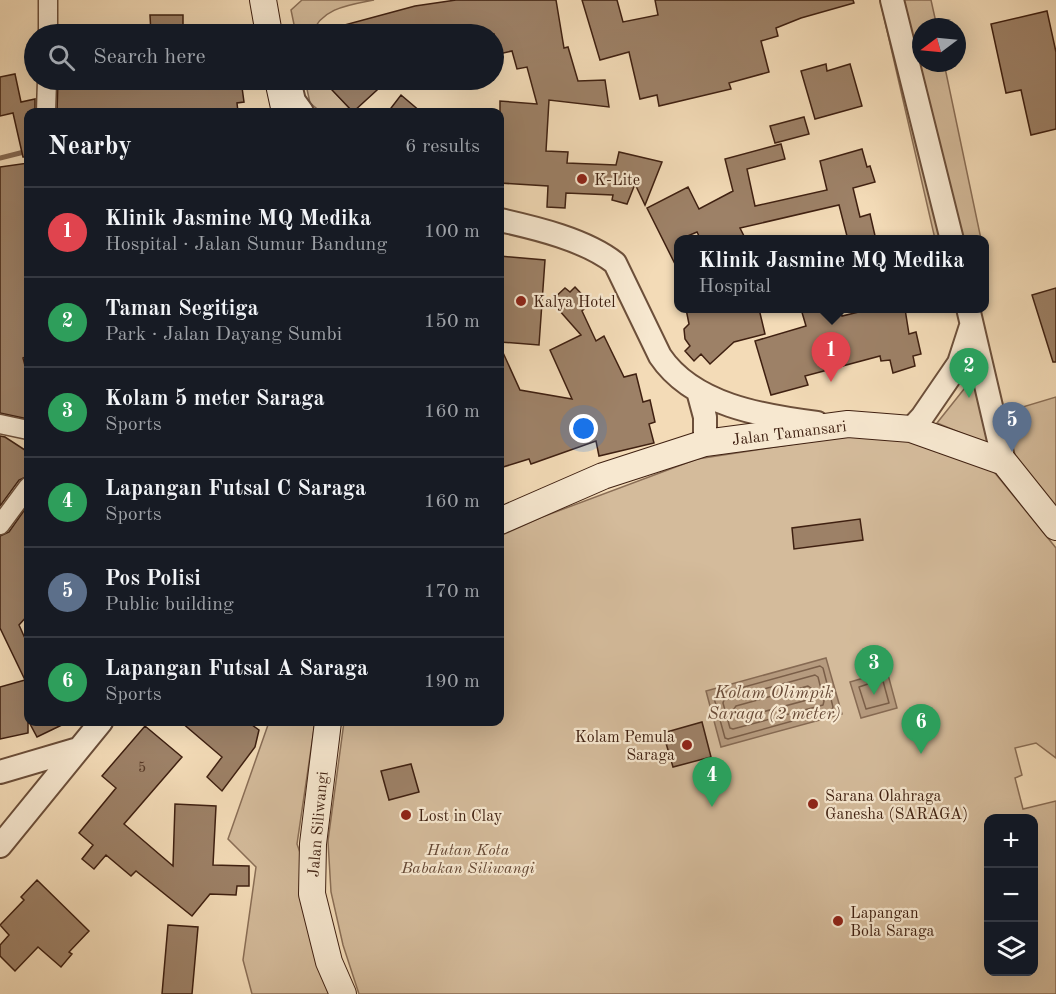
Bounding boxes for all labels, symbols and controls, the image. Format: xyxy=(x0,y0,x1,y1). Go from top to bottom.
north arrow xyxy=(912,18,966,72)
search box xyxy=(24,24,504,90)
icon: search xyxy=(45,41,78,74)
text: Search here xyxy=(93,46,206,68)
text: Nearby xyxy=(48,134,132,160)
text: 6 results xyxy=(405,137,480,157)
marker: K-Lite xyxy=(575,172,589,186)
place label: K-Lite xyxy=(594,173,640,189)
text: Klinik Jasmine MQ Medika xyxy=(105,208,371,230)
text: 1 xyxy=(62,222,73,242)
text: 100 m xyxy=(424,222,480,242)
text: Hospital · Jalan Sumur Bandung xyxy=(105,235,387,255)
popup xyxy=(674,235,989,313)
text: Klinik Jasmine MQ Medika xyxy=(698,250,965,272)
text: Hospital xyxy=(698,277,771,297)
marker: Kalya Hotel xyxy=(514,294,528,308)
place label: Kalya Hotel xyxy=(533,295,616,311)
text: Taman Segitiga xyxy=(105,298,259,320)
text: 2 xyxy=(62,312,73,332)
text: 150 m xyxy=(424,312,480,332)
text: Park · Jalan Dayang Sumbi xyxy=(105,325,342,345)
pin: 1 xyxy=(812,332,850,382)
pin: 2 xyxy=(950,348,988,398)
text: Kolam 5 meter Saraga xyxy=(105,388,325,410)
text: 3 xyxy=(62,402,73,422)
text: 160 m xyxy=(424,402,480,422)
pin: 5 xyxy=(992,402,1032,452)
your location xyxy=(569,414,598,443)
text: Sports xyxy=(105,415,162,435)
street label: Jalan Tamansari xyxy=(731,419,847,449)
text: Lapangan Futsal C Saraga xyxy=(105,478,366,500)
text: 4 xyxy=(62,492,73,512)
text: 160 m xyxy=(424,492,480,512)
text: Sports xyxy=(105,505,162,525)
text: Pos Polisi xyxy=(105,568,201,590)
text: 5 xyxy=(62,582,73,602)
text: 170 m xyxy=(424,582,480,602)
text: Public building xyxy=(105,595,234,615)
pin: 3 xyxy=(854,646,894,695)
text: Lapangan Futsal A Saraga xyxy=(105,658,368,680)
text: 6 xyxy=(62,672,73,692)
text: 190 m xyxy=(424,672,480,692)
water label: Kolam Olimpik Saraga (2 meter) xyxy=(707,684,841,723)
text: Sports xyxy=(105,685,162,705)
pin: 6 xyxy=(902,704,940,754)
place label: Kolam Pemula Saraga xyxy=(575,730,675,764)
marker: Kolam Pemula Saraga xyxy=(680,738,694,752)
pin: 4 xyxy=(692,758,732,807)
house number: 5 xyxy=(138,761,146,775)
street label: Jalan Siliwangi xyxy=(306,771,332,878)
place label: Sarana Olahraga Ganesha (SARAGA) xyxy=(825,789,968,823)
marker: Sarana Olahraga Ganesha (SARAGA) xyxy=(806,797,820,811)
marker: Lost in Clay xyxy=(399,808,413,822)
place label: Lost in Clay xyxy=(418,809,503,825)
map controls xyxy=(984,814,1038,976)
button: + xyxy=(984,814,1038,868)
park label: Hutan Kota Babakan Siliwangi xyxy=(400,843,535,877)
button: − xyxy=(984,868,1038,922)
place label: Lapangan Bola Saraga xyxy=(850,906,935,940)
marker: Lapangan Bola Saraga xyxy=(831,914,845,928)
button: layers xyxy=(984,922,1038,976)

